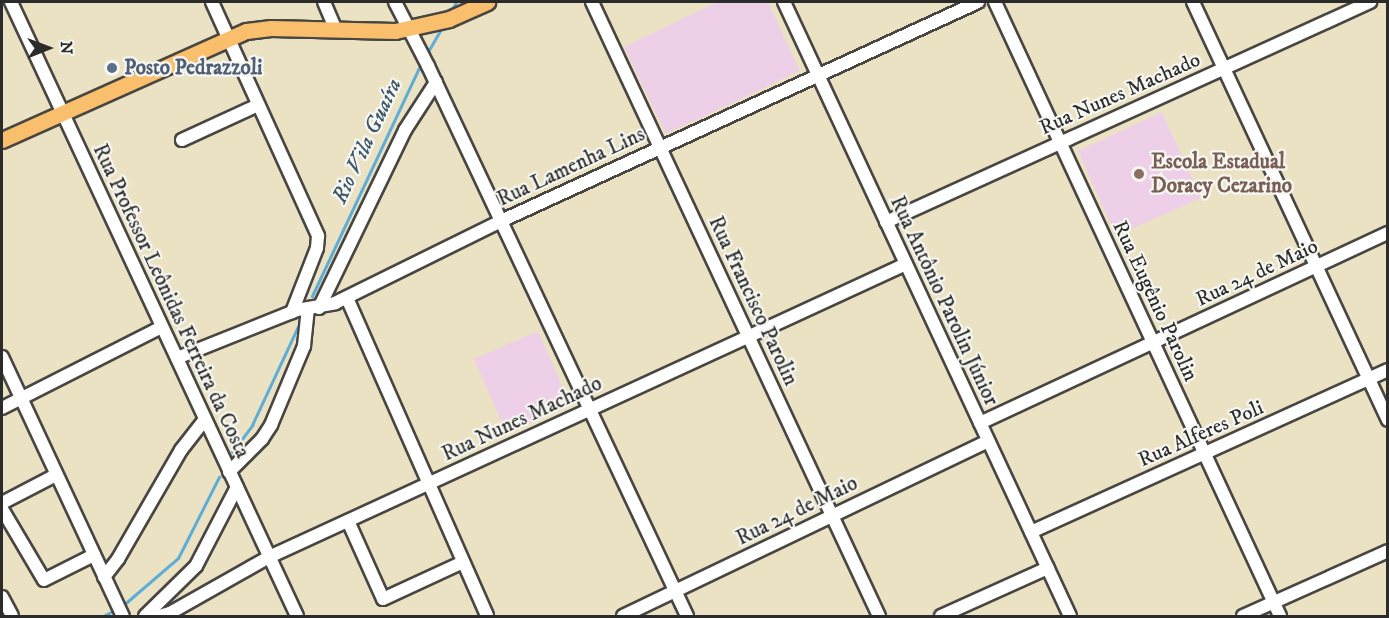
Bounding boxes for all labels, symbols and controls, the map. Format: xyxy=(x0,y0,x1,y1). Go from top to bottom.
north arrow xyxy=(18,18,78,78)
text: N xyxy=(56,41,76,54)
street label: Rua Nunes Machado xyxy=(1036,47,1204,141)
place label: Posto Pedrazzoli xyxy=(124,55,262,81)
marker: Posto Pedrazzoli xyxy=(105,61,119,75)
water label: Rio Vila Guaíra xyxy=(327,74,407,208)
street label: Rua Lamenha Lins xyxy=(493,122,649,212)
street label: Rua Professor Leônidas Ferreira da Costa xyxy=(87,140,255,462)
place label: Escola Estadual Doracy Cezarino xyxy=(1151,149,1292,199)
marker: Escola Estadual Doracy Cezarino xyxy=(1132,167,1146,181)
street label: Rua Antônio Parolin Júnior xyxy=(884,192,1004,410)
street label: Rua Francisco Parolin xyxy=(703,212,803,390)
street label: Rua Eugênio Parolin xyxy=(1107,217,1203,385)
street label: Rua 24 de Maio xyxy=(1192,234,1322,312)
street label: Rua Nunes Machado xyxy=(438,371,606,467)
street label: Rua Alferes Poli xyxy=(1135,395,1267,473)
street label: Rua 24 de Maio xyxy=(732,471,862,551)

